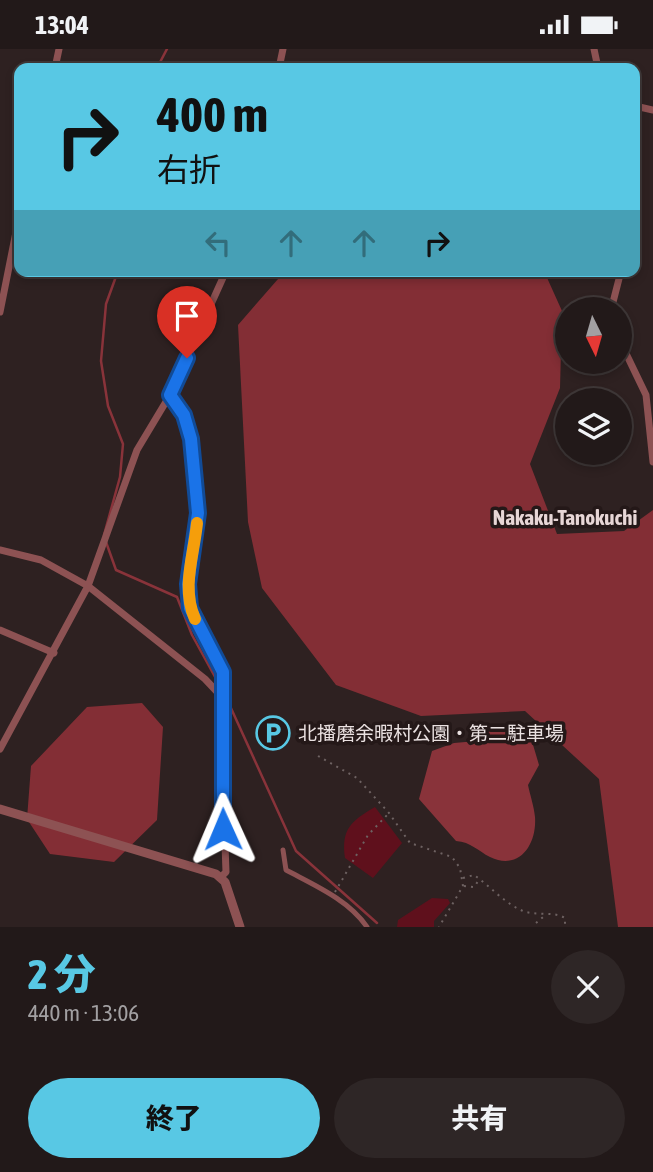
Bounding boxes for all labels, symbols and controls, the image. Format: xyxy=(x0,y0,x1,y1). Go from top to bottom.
text: 13:04 xyxy=(35,10,89,40)
text: 400 m xyxy=(157,86,268,142)
icon: right xyxy=(42,91,133,182)
text: 右折 xyxy=(157,151,221,188)
icon: left xyxy=(199,224,237,262)
icon: ahead xyxy=(272,224,310,262)
icon: ahead xyxy=(345,224,383,262)
icon: right xyxy=(418,224,456,262)
pin xyxy=(157,286,217,358)
icon: arrive xyxy=(168,297,206,335)
north arrow xyxy=(555,297,632,375)
map controls xyxy=(555,297,632,465)
button: layers xyxy=(555,388,632,465)
district label: Nakaku-Tanokuchi xyxy=(493,505,637,529)
parking icon: 北播磨余暇村公園・第二駐車場 xyxy=(254,714,292,752)
place label: 北播磨余暇村公園・第二駐車場 xyxy=(298,722,564,744)
position arrow xyxy=(186,792,260,866)
text: 2 分 xyxy=(28,950,96,998)
button: close xyxy=(551,950,625,1024)
text: 440 m · 13:06 xyxy=(28,1000,139,1026)
button: 終了 xyxy=(28,1078,320,1158)
button: 共有 xyxy=(334,1078,625,1158)

